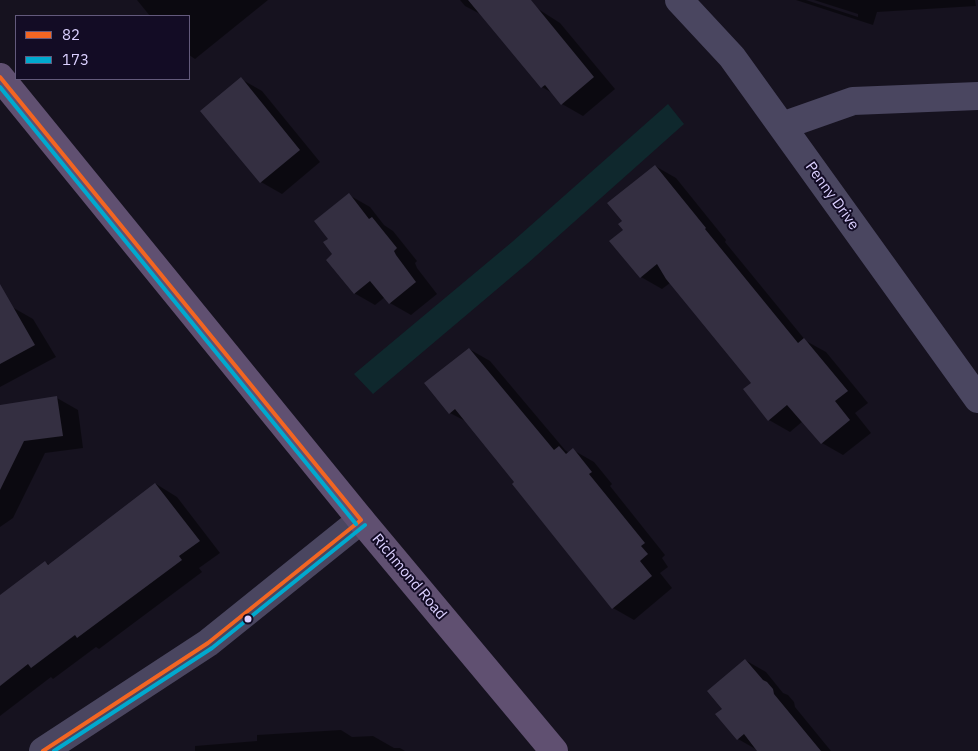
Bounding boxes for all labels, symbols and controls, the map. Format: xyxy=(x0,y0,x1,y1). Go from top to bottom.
legend xyxy=(15,15,190,80)
text: 82 xyxy=(62,25,80,44)
text: 173 xyxy=(62,50,89,69)
street label: Penny Drive xyxy=(801,158,863,234)
street label: Richmond Road xyxy=(368,531,450,623)
unlabelled marker xyxy=(243,614,253,624)

